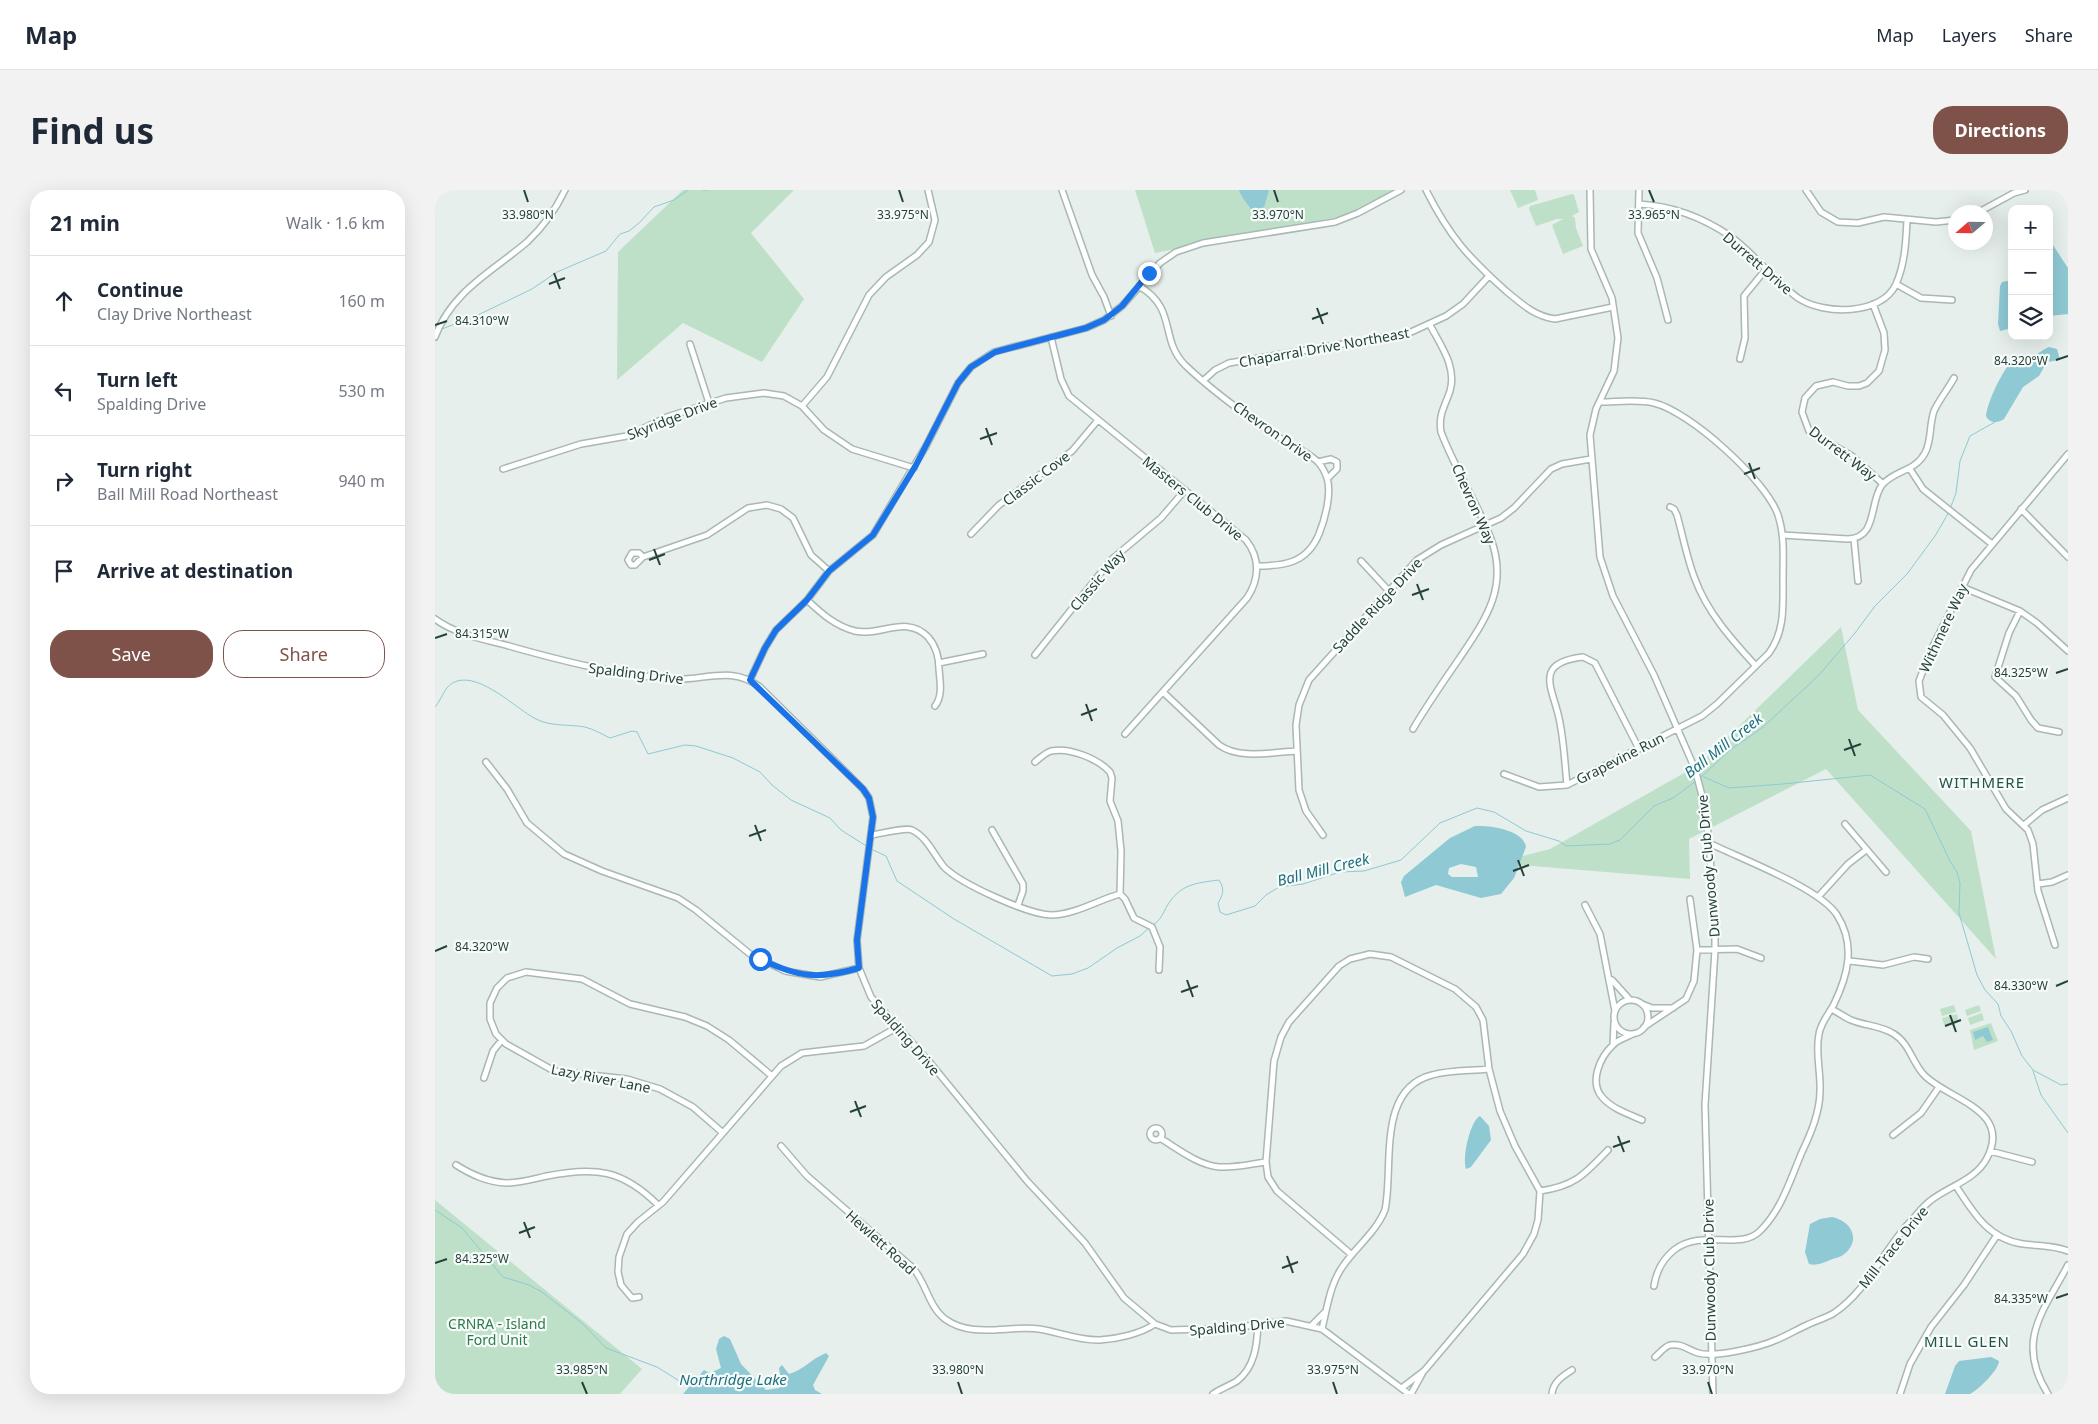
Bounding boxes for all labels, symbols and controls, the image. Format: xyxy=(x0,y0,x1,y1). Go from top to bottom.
text: Map xyxy=(25,18,77,51)
text: Map xyxy=(1876,23,1914,47)
text: Layers xyxy=(1942,23,1997,47)
text: Share xyxy=(2025,23,2073,47)
button: Directions xyxy=(1933,106,2068,154)
text: Find us xyxy=(30,107,154,154)
north arrow xyxy=(1948,205,1993,250)
map controls xyxy=(2008,205,2053,340)
button: + xyxy=(2008,205,2053,250)
text: 33.980°N xyxy=(502,206,554,223)
text: 33.975°N xyxy=(877,206,929,223)
text: 33.970°N xyxy=(1252,206,1304,223)
text: 33.965°N xyxy=(1628,206,1680,223)
text: 21 min xyxy=(50,209,120,237)
text: Walk · 1.6 km xyxy=(286,212,385,234)
street label: Durrett Drive xyxy=(1719,227,1797,299)
button: − xyxy=(2008,250,2053,295)
route end xyxy=(1138,262,1161,285)
text: Continue xyxy=(97,277,183,303)
icon: ahead xyxy=(50,287,78,315)
text: 160 m xyxy=(338,290,385,312)
button: layers xyxy=(2008,295,2053,340)
text: Clay Drive Northeast xyxy=(97,303,252,325)
text: 84.310°W xyxy=(455,312,509,329)
street label: Chaparral Drive Northeast xyxy=(1237,323,1411,371)
text: 84.320°W xyxy=(1994,352,2048,369)
text: Turn left xyxy=(97,367,178,393)
icon: left xyxy=(50,377,78,405)
text: 530 m xyxy=(338,380,385,402)
street label: Skyridge Drive xyxy=(624,392,720,444)
text: Spalding Drive xyxy=(97,393,206,415)
street label: Chevron Drive xyxy=(1229,397,1317,466)
street label: Durrett Way xyxy=(1806,421,1881,485)
street label: Classic Cove xyxy=(998,446,1074,510)
street label: Masters Club Drive xyxy=(1139,451,1247,545)
text: Turn right xyxy=(97,457,192,483)
street label: Chevron Way xyxy=(1448,461,1501,548)
icon: right xyxy=(50,467,78,495)
text: 940 m xyxy=(338,470,385,492)
text: Ball Mill Road Northeast xyxy=(97,483,278,505)
street label: Classic Way xyxy=(1065,545,1129,615)
street label: Saddle Ridge Drive xyxy=(1328,553,1426,657)
icon: arrive xyxy=(50,557,78,585)
text: Arrive at destination xyxy=(97,558,293,584)
street label: Withmere Way xyxy=(1914,580,1972,676)
text: 84.315°W xyxy=(455,625,509,642)
button: Save xyxy=(50,630,213,678)
button: Share xyxy=(223,630,385,678)
street label: Spalding Drive xyxy=(587,658,685,688)
text: 84.325°W xyxy=(1994,664,2048,681)
water label: Ball Mill Creek xyxy=(1680,708,1767,782)
street label: Grapevine Run xyxy=(1573,728,1667,788)
district label: WITHMERE xyxy=(1939,772,2025,792)
street label: Dunwoody Club Drive xyxy=(1692,794,1724,938)
water label: Ball Mill Creek xyxy=(1275,848,1372,890)
text: 84.320°W xyxy=(455,938,509,955)
route start xyxy=(749,948,772,971)
text: 84.330°W xyxy=(1994,977,2048,994)
street label: Spalding Drive xyxy=(867,995,945,1079)
street label: Lazy River Lane xyxy=(550,1059,653,1097)
street label: Dunwoody Club Drive xyxy=(1698,1198,1720,1342)
street label: Mill Trace Drive xyxy=(1854,1202,1932,1292)
street label: Hewlett Road xyxy=(842,1206,920,1278)
text: 84.325°W xyxy=(455,1250,509,1267)
text: 84.335°W xyxy=(1994,1290,2048,1307)
street label: Spalding Drive xyxy=(1189,1312,1285,1340)
park label: CRNRA - Island Ford Unit xyxy=(448,1314,546,1349)
district label: MILL GLEN xyxy=(1924,1331,2010,1351)
text: 33.985°N xyxy=(556,1361,608,1378)
text: 33.980°N xyxy=(932,1361,984,1378)
text: 33.975°N xyxy=(1307,1361,1359,1378)
text: 33.970°N xyxy=(1682,1361,1734,1378)
water label: Northridge Lake xyxy=(679,1369,787,1389)

